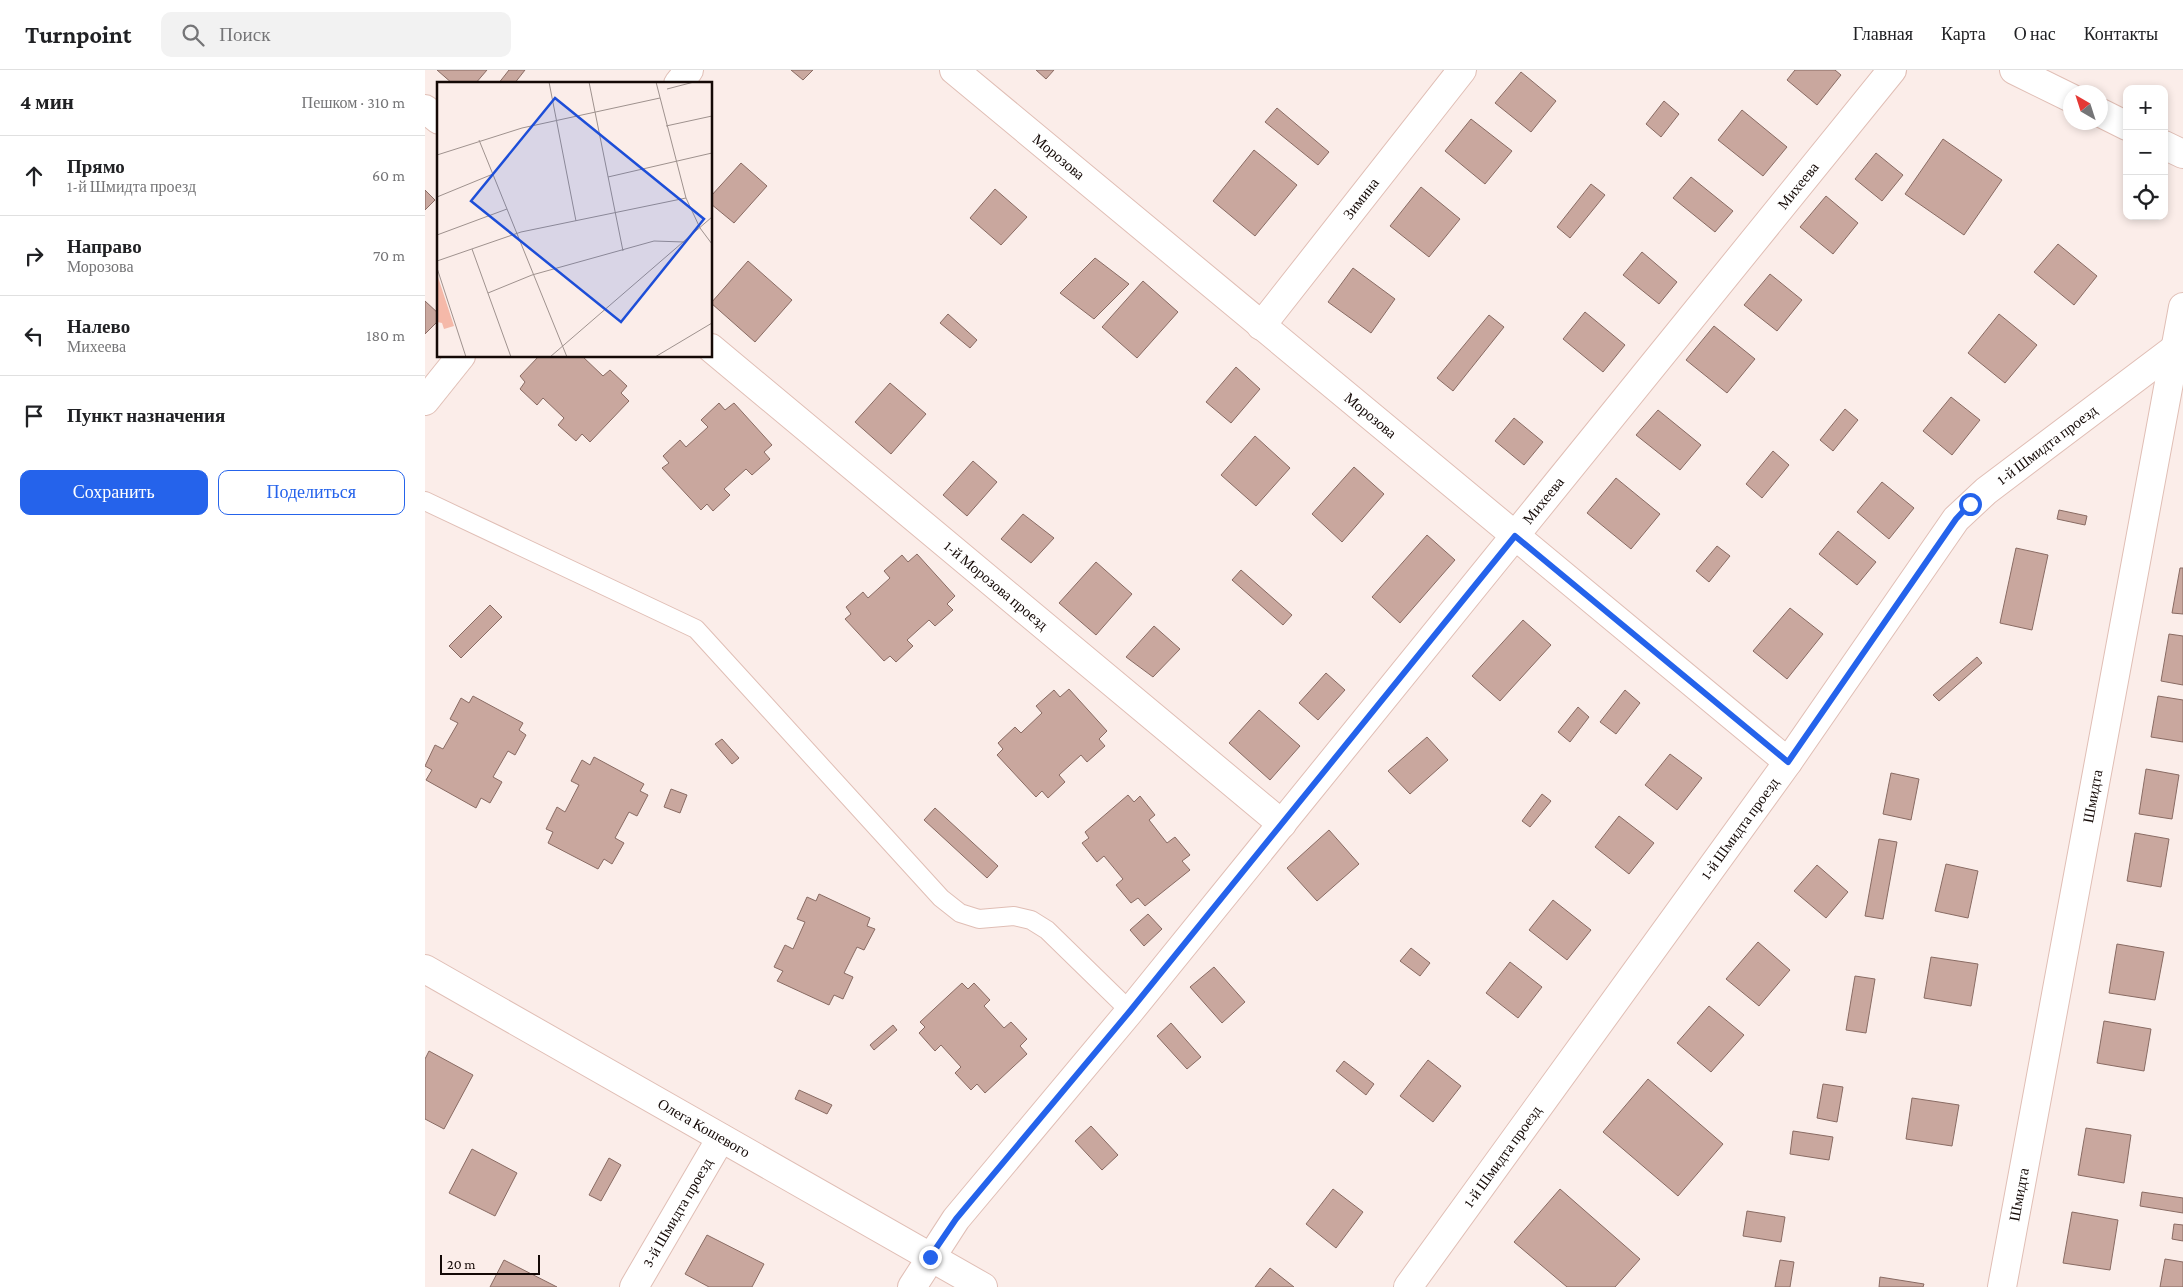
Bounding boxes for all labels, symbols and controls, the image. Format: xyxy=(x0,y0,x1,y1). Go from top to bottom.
search box xyxy=(161,12,511,57)
text: Turnpoint xyxy=(25,21,131,48)
icon: search xyxy=(179,21,207,49)
text: Поиск xyxy=(219,24,270,45)
text: Главная xyxy=(1853,24,1913,44)
text: Карта xyxy=(1941,24,1986,44)
text: О нас xyxy=(2014,24,2056,44)
text: Контакты xyxy=(2084,24,2158,44)
inset map xyxy=(437,82,713,358)
north arrow xyxy=(2063,85,2108,130)
map controls xyxy=(2123,85,2168,220)
button: + xyxy=(2123,85,2168,130)
text: 4 мин xyxy=(20,90,74,114)
text: Пешком · 310 m xyxy=(302,94,405,111)
button: − xyxy=(2123,130,2168,175)
street label: Морозова xyxy=(1030,131,1088,183)
text: Прямо xyxy=(67,156,125,177)
street label: Михеева xyxy=(1775,159,1822,212)
icon: ahead xyxy=(20,162,48,190)
text: 60 m xyxy=(372,167,405,184)
street label: Зимина xyxy=(1340,175,1382,222)
button: locate xyxy=(2123,175,2168,220)
text: 1-й Шмидта проезд xyxy=(67,178,196,195)
text: Направо xyxy=(67,236,142,257)
icon: right xyxy=(20,242,48,270)
text: 70 m xyxy=(373,247,405,264)
text: Морозова xyxy=(67,258,134,275)
text: Налево xyxy=(67,316,130,337)
icon: left xyxy=(20,322,48,350)
text: 180 m xyxy=(366,327,405,344)
text: Михеева xyxy=(67,338,126,355)
street label: Морозова xyxy=(1341,389,1400,442)
icon: arrive xyxy=(20,402,48,430)
street label: 1-й Шмидта проезд xyxy=(1994,402,2101,488)
text: Пункт назначения xyxy=(67,405,225,426)
button: Сохранить xyxy=(20,470,208,515)
button: Поделиться xyxy=(218,470,405,515)
street label: Михеева xyxy=(1520,474,1567,527)
route start xyxy=(1959,493,1982,516)
street label: 1-й Морозова проезд xyxy=(941,538,1051,634)
street label: Шмидта xyxy=(2080,768,2105,824)
street label: 1-й Шмидта проезд xyxy=(1698,774,1782,882)
street label: Олега Кошевого xyxy=(655,1095,753,1160)
street label: 1-й Шмидта проезд xyxy=(1460,1103,1545,1210)
street label: 3-й Шмидта проезд xyxy=(639,1155,716,1270)
street label: Шмидта xyxy=(2006,1166,2032,1222)
route end xyxy=(919,1246,942,1269)
scale bar xyxy=(440,1252,540,1275)
text: 20 m xyxy=(447,1256,475,1272)

